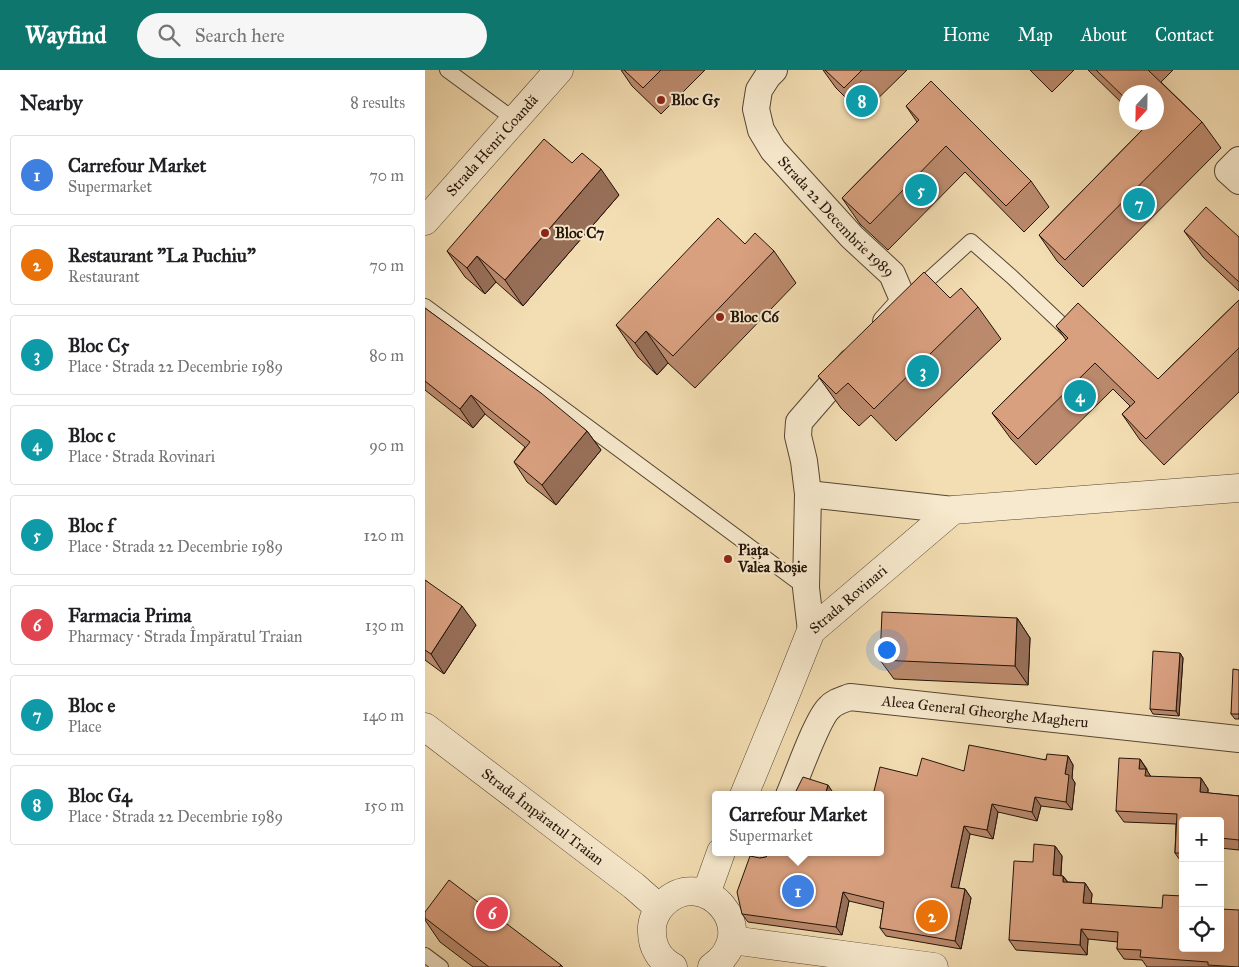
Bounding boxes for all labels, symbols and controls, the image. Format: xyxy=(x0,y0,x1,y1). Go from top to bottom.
search box xyxy=(137,13,487,58)
text: Wayfind xyxy=(25,20,107,50)
icon: search xyxy=(155,21,183,49)
text: Search here xyxy=(195,24,285,47)
text: Home xyxy=(943,24,990,46)
text: Map xyxy=(1018,24,1053,46)
text: About xyxy=(1081,24,1127,46)
text: Contact xyxy=(1155,24,1214,46)
pin: 8 xyxy=(846,82,878,120)
north arrow xyxy=(1119,85,1164,130)
text: Nearby xyxy=(20,90,83,116)
street label: Strada Henri Coandă xyxy=(442,91,542,200)
place label: Bloc G5 xyxy=(671,91,720,109)
text: 8 results xyxy=(350,93,405,112)
marker: Bloc G5 xyxy=(655,94,667,106)
street label: Strada 22 Decembrie 1989 xyxy=(774,152,898,281)
text: Carrefour Market xyxy=(68,154,206,177)
text: 1 xyxy=(34,166,40,185)
text: 70 m xyxy=(369,166,404,185)
pin: 5 xyxy=(905,171,937,209)
text: Supermarket xyxy=(68,177,152,196)
pin: 7 xyxy=(1123,185,1155,223)
place label: Bloc C7 xyxy=(555,224,604,242)
marker: Bloc C7 xyxy=(539,227,551,239)
text: Restaurant "La Puchiu" xyxy=(68,244,256,267)
text: 2 xyxy=(33,256,41,275)
text: 70 m xyxy=(369,256,404,275)
text: Restaurant xyxy=(68,267,140,286)
place label: Bloc C6 xyxy=(730,308,780,326)
marker: Bloc C6 xyxy=(714,311,726,323)
text: Bloc C5 xyxy=(68,334,129,357)
text: 3 xyxy=(34,346,40,365)
text: 80 m xyxy=(369,346,404,365)
pin: 3 xyxy=(907,352,939,390)
text: Place · Strada 22 Decembrie 1989 xyxy=(68,357,283,376)
pin: 4 xyxy=(1064,377,1096,415)
text: Bloc c xyxy=(68,424,115,447)
text: 4 xyxy=(33,436,41,455)
text: 90 m xyxy=(369,436,404,455)
text: Place · Strada Rovinari xyxy=(68,447,215,466)
text: Bloc f xyxy=(68,514,114,537)
text: 5 xyxy=(33,526,41,545)
text: 120 m xyxy=(364,526,404,545)
text: Place · Strada 22 Decembrie 1989 xyxy=(68,537,283,556)
place label: Piața Valea Roșie xyxy=(737,541,808,577)
marker: Piața Valea Roșie xyxy=(722,553,734,565)
street label: Strada Rovinari xyxy=(806,561,891,638)
text: Farmacia Prima xyxy=(68,604,192,627)
text: 6 xyxy=(33,616,41,635)
text: 130 m xyxy=(365,616,404,635)
text: Pharmacy · Strada Împăratul Traian xyxy=(68,627,302,646)
your location xyxy=(874,637,900,663)
street label: Aleea General Gheorghe Magheru xyxy=(880,691,1089,732)
text: Bloc e xyxy=(68,694,115,717)
text: 7 xyxy=(33,706,41,725)
text: 140 m xyxy=(363,706,404,725)
text: Place xyxy=(68,717,102,736)
street label: Strada Împăratul Traian xyxy=(478,764,608,869)
text: Bloc G4 xyxy=(68,784,132,807)
popup xyxy=(712,791,884,856)
text: 8 xyxy=(33,796,41,815)
text: 150 m xyxy=(364,796,404,815)
text: Carrefour Market xyxy=(729,803,867,826)
text: Place · Strada 22 Decembrie 1989 xyxy=(68,807,283,826)
map controls xyxy=(1179,817,1224,952)
button: + xyxy=(1179,817,1224,862)
text: Supermarket xyxy=(729,826,813,845)
button: − xyxy=(1179,862,1224,907)
pin: 1 xyxy=(782,872,814,910)
pin: 6 xyxy=(476,894,508,932)
pin: 2 xyxy=(916,897,948,935)
button: locate xyxy=(1179,907,1224,952)

